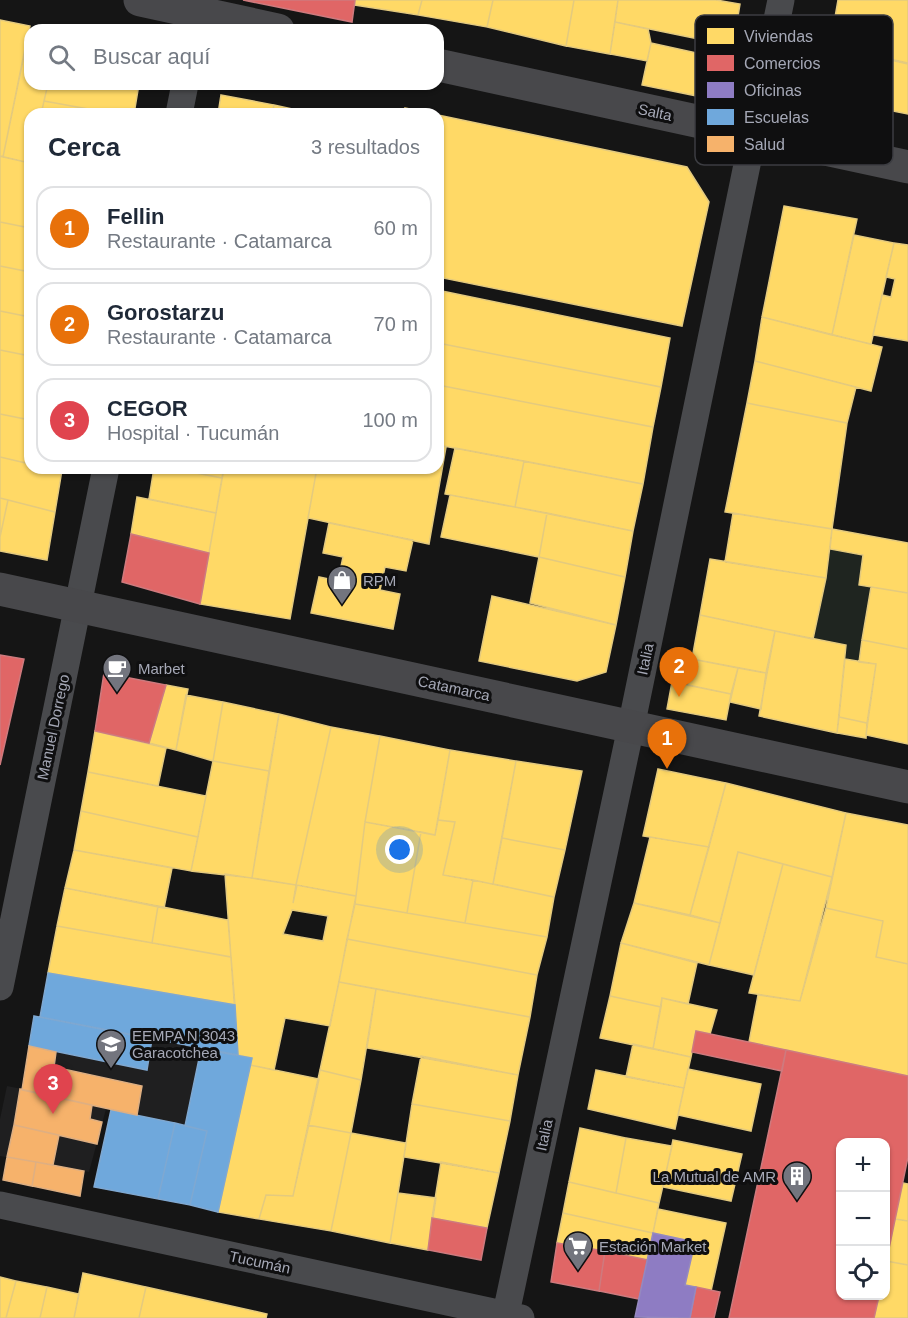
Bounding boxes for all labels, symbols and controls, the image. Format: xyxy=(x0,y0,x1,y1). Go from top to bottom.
legend xyxy=(695,15,893,165)
search box xyxy=(24,24,444,90)
text: Viviendas xyxy=(744,28,813,45)
icon: search xyxy=(45,41,78,74)
text: Buscar aquí xyxy=(93,44,210,69)
text: Comercios xyxy=(744,55,820,72)
text: Oficinas xyxy=(744,82,802,99)
street label: Salta xyxy=(637,100,674,124)
text: Escuelas xyxy=(744,109,809,126)
text: Cerca xyxy=(48,132,120,162)
text: 3 resultados xyxy=(311,136,420,158)
text: Salud xyxy=(744,136,785,153)
text: Fellin xyxy=(107,204,164,229)
text: 1 xyxy=(64,217,75,239)
text: 60 m xyxy=(374,217,418,239)
text: Restaurante · Catamarca xyxy=(107,230,332,252)
text: Gorostarzu xyxy=(107,300,224,325)
text: 2 xyxy=(64,313,75,335)
text: 70 m xyxy=(374,313,418,335)
text: Restaurante · Catamarca xyxy=(107,326,332,348)
text: CEGOR xyxy=(107,396,188,421)
text: 3 xyxy=(64,409,75,431)
text: 100 m xyxy=(362,409,418,431)
text: Hospital · Tucumán xyxy=(107,422,279,444)
shop icon: RPM xyxy=(326,564,358,606)
place label: RPM xyxy=(363,572,396,589)
street label: Italia xyxy=(633,641,657,676)
pin: 2 xyxy=(660,648,698,697)
cafe icon: Marbet xyxy=(101,652,133,694)
place label: Marbet xyxy=(138,660,186,677)
street label: Catamarca xyxy=(416,672,492,704)
street label: Manuel Dorrego xyxy=(34,673,72,781)
pin: 1 xyxy=(648,720,686,769)
your location xyxy=(385,835,414,864)
place label: EEMPA N 3043 Garacotchea xyxy=(132,1027,235,1061)
school or university icon: EEMPA N 3043 Garacotchea xyxy=(95,1028,127,1070)
pin: 3 xyxy=(34,1064,72,1114)
street label: Italia xyxy=(532,1117,556,1152)
map controls xyxy=(836,1138,890,1300)
button: + xyxy=(836,1138,890,1192)
building icon: La Mutual de AMR xyxy=(781,1160,813,1202)
place label: La Mutual de AMR xyxy=(653,1168,776,1185)
button: − xyxy=(836,1192,890,1246)
supermarket icon: Estación Market xyxy=(562,1230,594,1272)
place label: Estación Market xyxy=(599,1238,707,1255)
button: locate xyxy=(836,1246,890,1300)
street label: Tucumán xyxy=(228,1247,292,1277)

